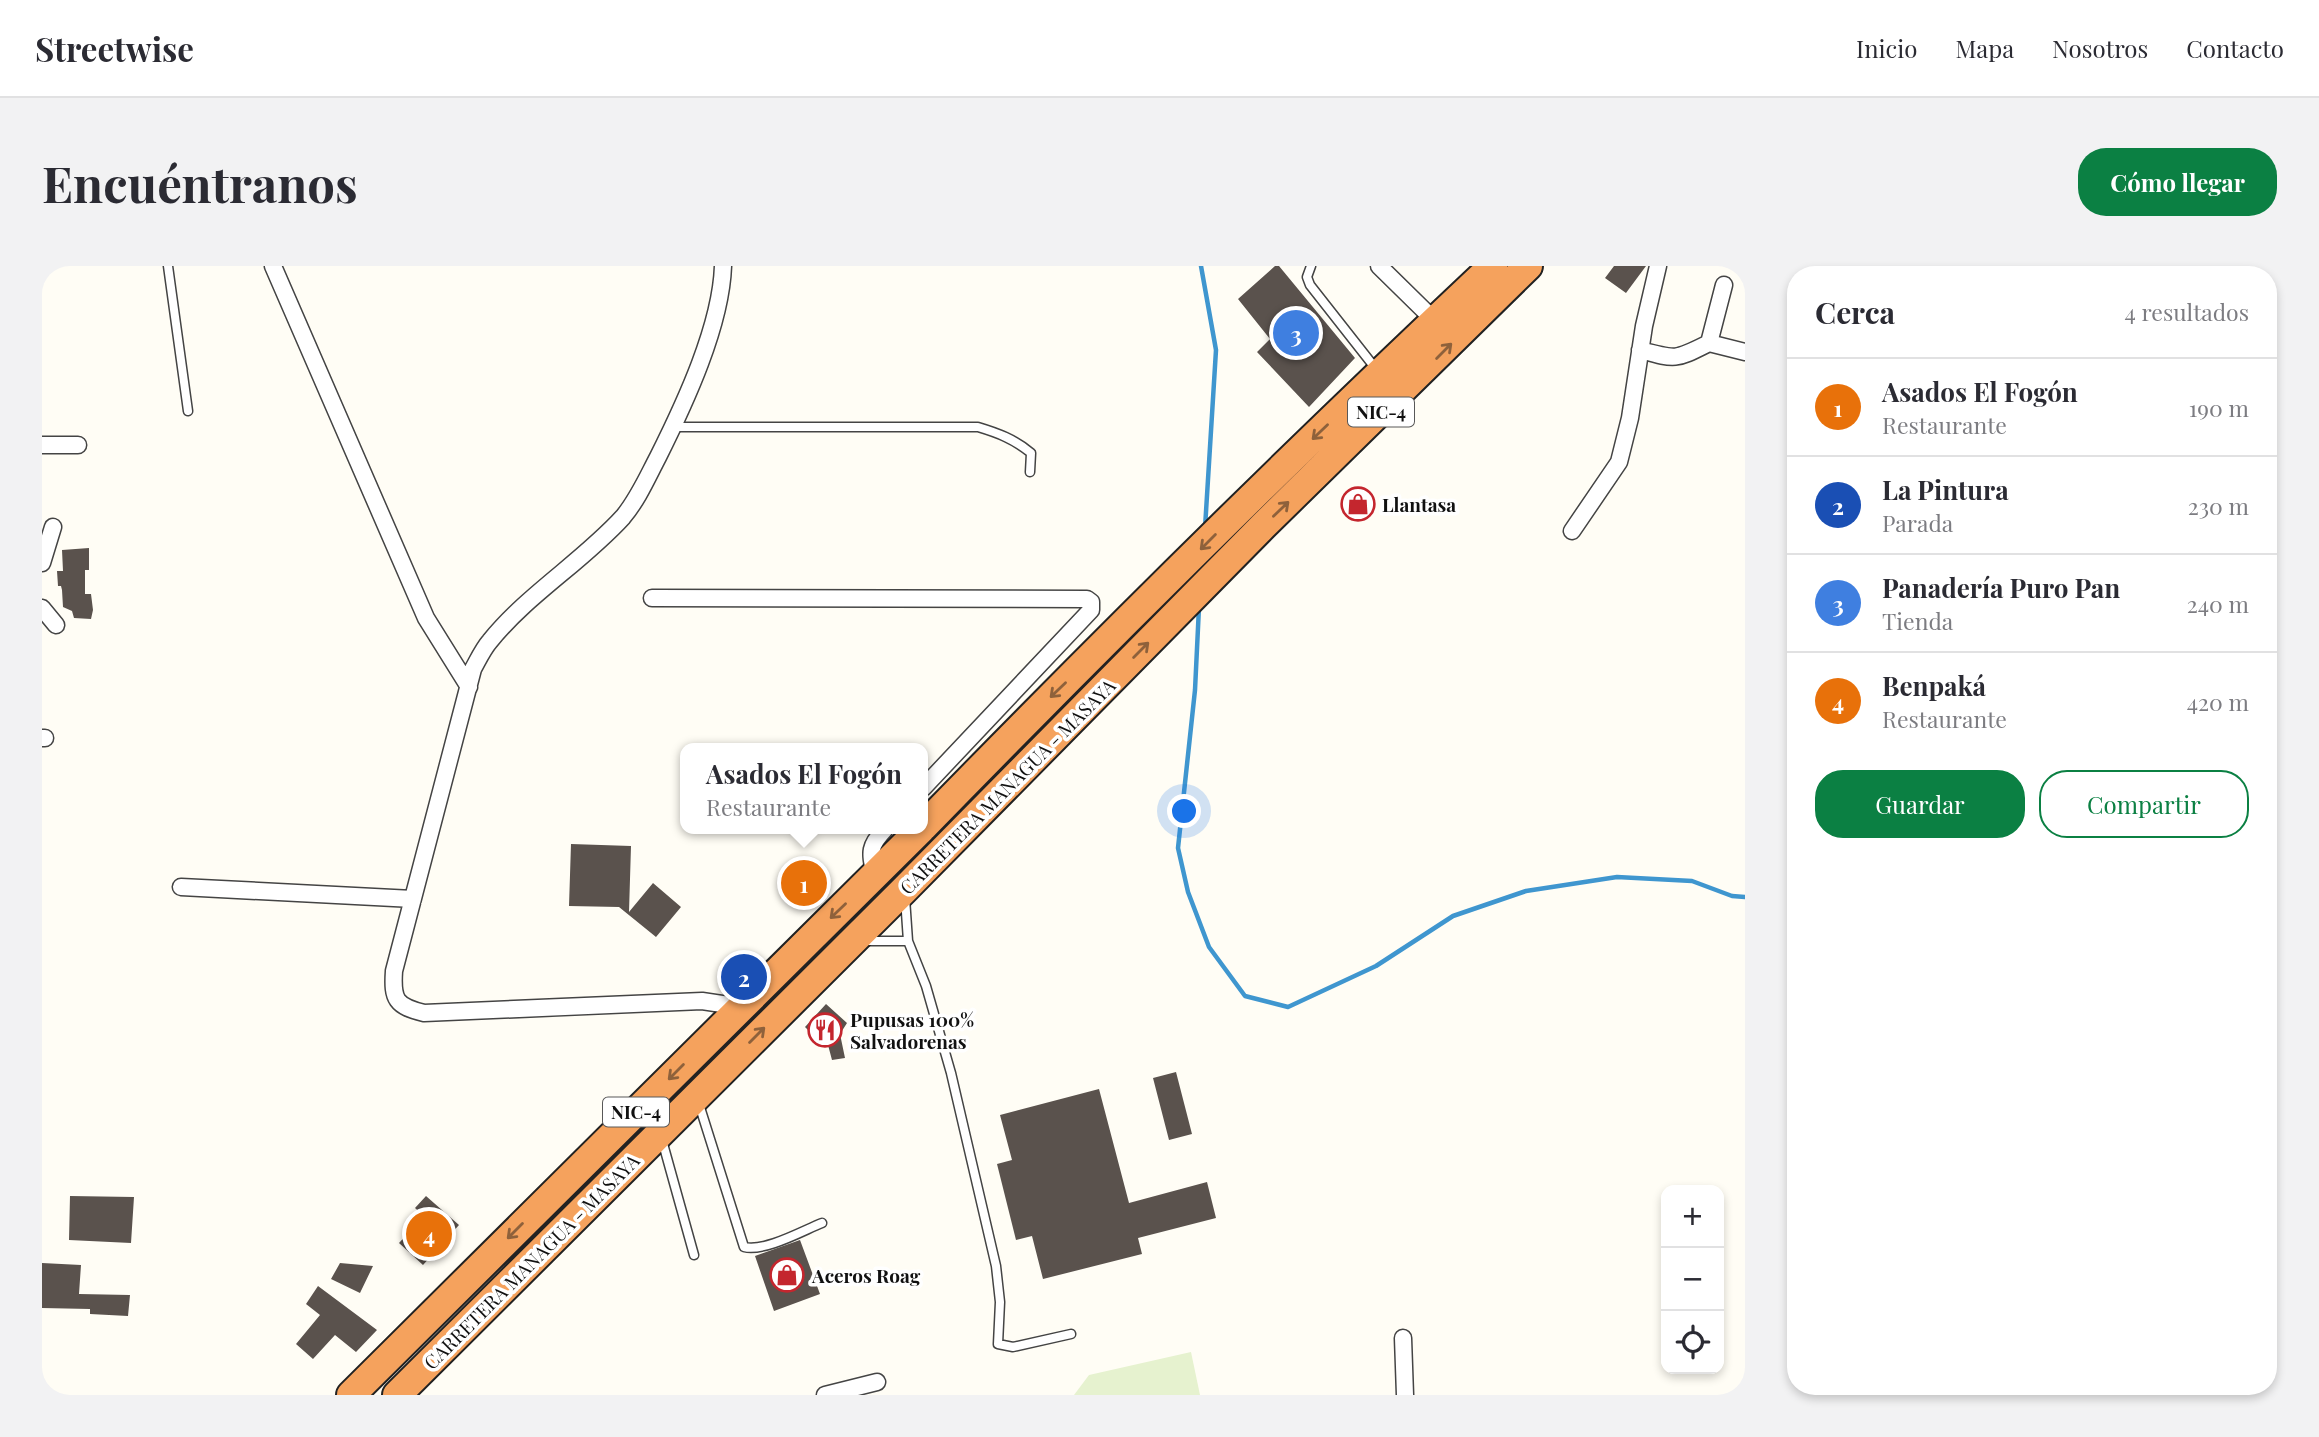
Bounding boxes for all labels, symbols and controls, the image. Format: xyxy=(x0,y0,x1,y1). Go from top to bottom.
text: Streetwise xyxy=(35,26,194,70)
text: Inicio xyxy=(1856,32,1917,64)
text: Mapa xyxy=(1955,32,2014,64)
text: Nosotros xyxy=(2052,32,2148,64)
text: Contacto xyxy=(2186,32,2284,64)
button: Cómo llegar xyxy=(2078,148,2277,216)
text: Encuéntranos xyxy=(42,150,358,215)
text: Cerca xyxy=(1815,292,1895,332)
text: 4 resultados xyxy=(2124,296,2249,327)
pin: 3 xyxy=(1273,307,1319,359)
one-way arrow xyxy=(1435,342,1452,359)
text: Asados El Fogón xyxy=(1882,374,2078,409)
text: 1 xyxy=(1834,392,1842,423)
text: 190 m xyxy=(2189,392,2249,423)
road number: NIC-4 xyxy=(1348,398,1414,426)
text: Restaurante xyxy=(1882,409,2007,440)
one-way arrow xyxy=(1312,424,1329,441)
text: La Pintura xyxy=(1882,472,2009,507)
shop icon: Llantasa xyxy=(1339,485,1377,523)
text: 2 xyxy=(1832,490,1844,521)
text: 230 m xyxy=(2188,490,2249,521)
place label: Llantasa xyxy=(1382,491,1456,517)
one-way arrow xyxy=(1272,501,1289,518)
text: Parada xyxy=(1882,507,1953,538)
one-way arrow xyxy=(1199,533,1216,550)
text: Panadería Puro Pan xyxy=(1882,570,2120,605)
text: 3 xyxy=(1832,588,1844,619)
text: 240 m xyxy=(2187,588,2249,619)
text: Tienda xyxy=(1882,605,1953,636)
one-way arrow xyxy=(1132,641,1149,658)
text: Benpaká xyxy=(1882,668,1986,703)
street label: CARRETERA MANAGUA - MASAYA xyxy=(893,672,1121,900)
one-way arrow xyxy=(1050,681,1067,698)
text: 4 xyxy=(1832,686,1844,717)
text: 420 m xyxy=(2187,686,2249,717)
text: Restaurante xyxy=(1882,703,2007,734)
popup xyxy=(680,743,928,834)
text: Asados El Fogón xyxy=(706,756,902,791)
button: Guardar xyxy=(1815,770,2025,838)
button: Compartir xyxy=(2039,770,2249,838)
text: Restaurante xyxy=(706,791,831,822)
your location xyxy=(1167,794,1201,828)
pin: 1 xyxy=(781,857,827,909)
one-way arrow xyxy=(830,903,847,920)
pin: 2 xyxy=(721,951,767,1003)
place label: Pupusas 100% Salvadorenas xyxy=(850,1006,974,1054)
restaurant icon: Pupusas 100% Salvadorenas xyxy=(806,1011,844,1049)
one-way arrow xyxy=(748,1027,765,1044)
one-way arrow xyxy=(668,1063,685,1080)
road number: NIC-4 xyxy=(603,1098,669,1126)
street label: CARRETERA MANAGUA - MASAYA xyxy=(417,1147,645,1375)
map controls xyxy=(1661,1185,1724,1374)
button: + xyxy=(1661,1185,1724,1248)
pin: 4 xyxy=(406,1208,452,1260)
one-way arrow xyxy=(506,1223,523,1240)
button: − xyxy=(1661,1248,1724,1311)
shop icon: Aceros Roag xyxy=(768,1256,806,1294)
place label: Aceros Roag xyxy=(811,1262,921,1288)
button: locate xyxy=(1661,1311,1724,1374)

